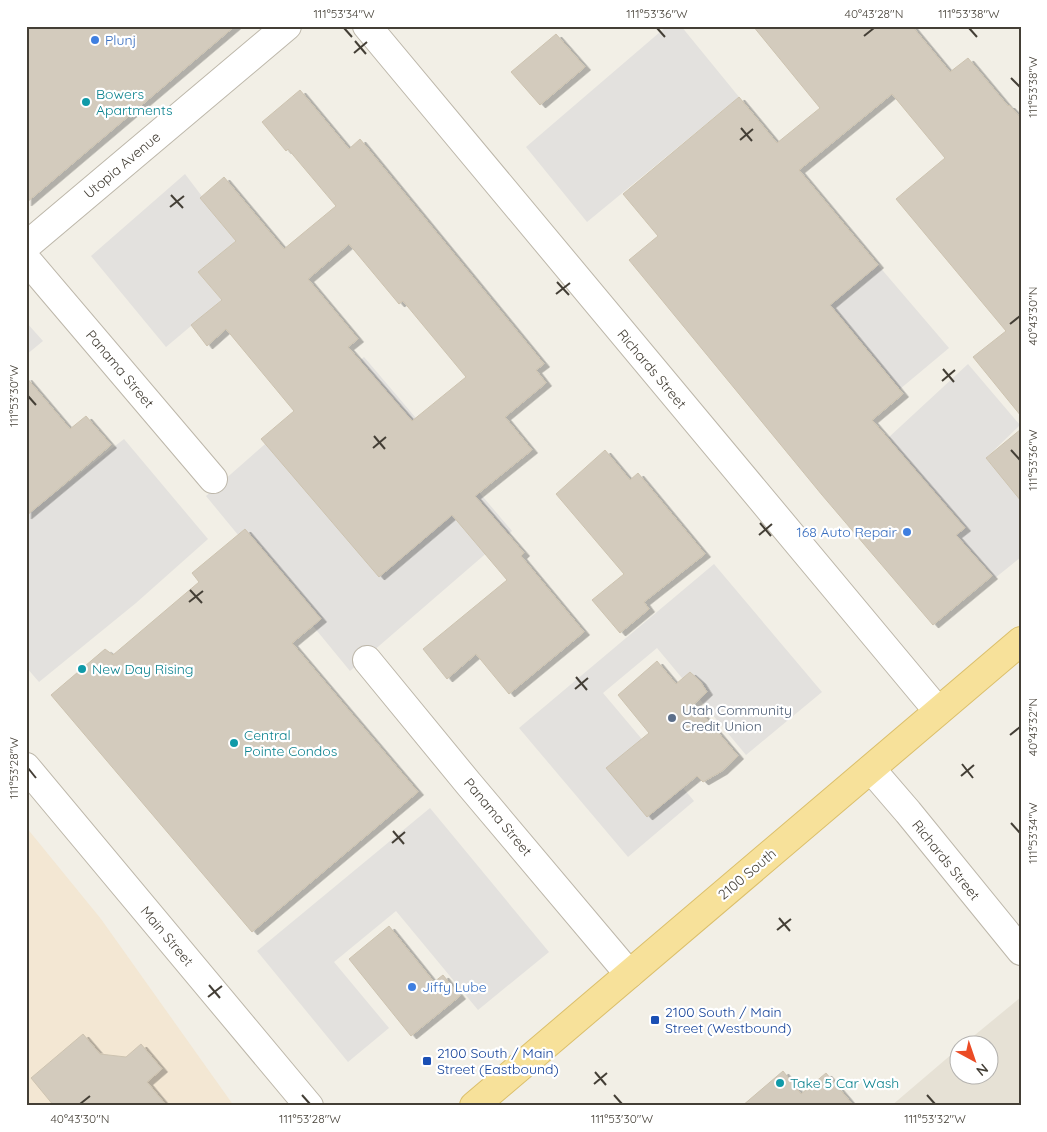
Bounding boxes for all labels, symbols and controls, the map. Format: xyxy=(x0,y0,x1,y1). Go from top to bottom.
text: 111°53'34"W xyxy=(313,6,375,21)
text: 111°53'36"W xyxy=(626,6,688,21)
text: 40°43'28"N xyxy=(845,6,903,21)
text: 111°53'38"W xyxy=(938,6,1000,21)
place label: Plunj xyxy=(105,31,136,49)
marker: Plunj xyxy=(89,34,101,46)
text: 111°53'38"W xyxy=(1025,56,1040,118)
place label: Bowers Apartments xyxy=(96,85,173,119)
marker: Bowers Apartments xyxy=(80,96,92,108)
street label: Utopia Avenue xyxy=(80,128,164,202)
text: 40°43'30"N xyxy=(1025,286,1040,346)
street label: Panama Street xyxy=(82,326,158,412)
street label: Richards Street xyxy=(614,326,691,413)
text: 111°53'30"W xyxy=(6,365,21,427)
text: 111°53'36"W xyxy=(1025,429,1040,491)
place label: 168 Auto Repair xyxy=(796,523,898,541)
marker: 168 Auto Repair xyxy=(901,526,913,538)
place label: New Day Rising xyxy=(92,660,194,678)
marker: New Day Rising xyxy=(76,663,88,675)
text: 40°43'32"N xyxy=(1025,698,1040,756)
place label: Utah Community Credit Union xyxy=(682,701,792,735)
marker: Utah Community Credit Union xyxy=(666,712,678,724)
place label: Central Pointe Condos xyxy=(244,726,337,760)
text: 111°53'28"W xyxy=(6,737,21,799)
marker: Central Pointe Condos xyxy=(228,737,240,749)
street label: Panama Street xyxy=(460,774,536,860)
text: 111°53'34"W xyxy=(1025,802,1040,864)
street label: Richards Street xyxy=(908,816,984,904)
street label: 2100 South xyxy=(714,844,780,904)
street label: Main Street xyxy=(137,902,198,970)
place label: Jiffy Lube xyxy=(422,978,487,996)
marker: Jiffy Lube xyxy=(406,981,418,993)
place label: 2100 South / Main Street (Westbound) xyxy=(665,1003,792,1037)
marker: 2100 South / Main Street (Westbound) xyxy=(649,1014,661,1026)
north arrow xyxy=(950,1034,1000,1084)
place label: 2100 South / Main Street (Eastbound) xyxy=(437,1044,559,1078)
marker: 2100 South / Main Street (Eastbound) xyxy=(421,1055,433,1067)
text: N xyxy=(973,1060,992,1080)
place label: Take 5 Car Wash xyxy=(790,1074,899,1092)
marker: Take 5 Car Wash xyxy=(774,1077,786,1089)
text: 40°43'30"N xyxy=(50,1111,110,1126)
text: 111°53'28"W xyxy=(279,1111,341,1126)
text: 111°53'30"W xyxy=(591,1111,653,1126)
text: 111°53'32"W xyxy=(904,1111,966,1126)

